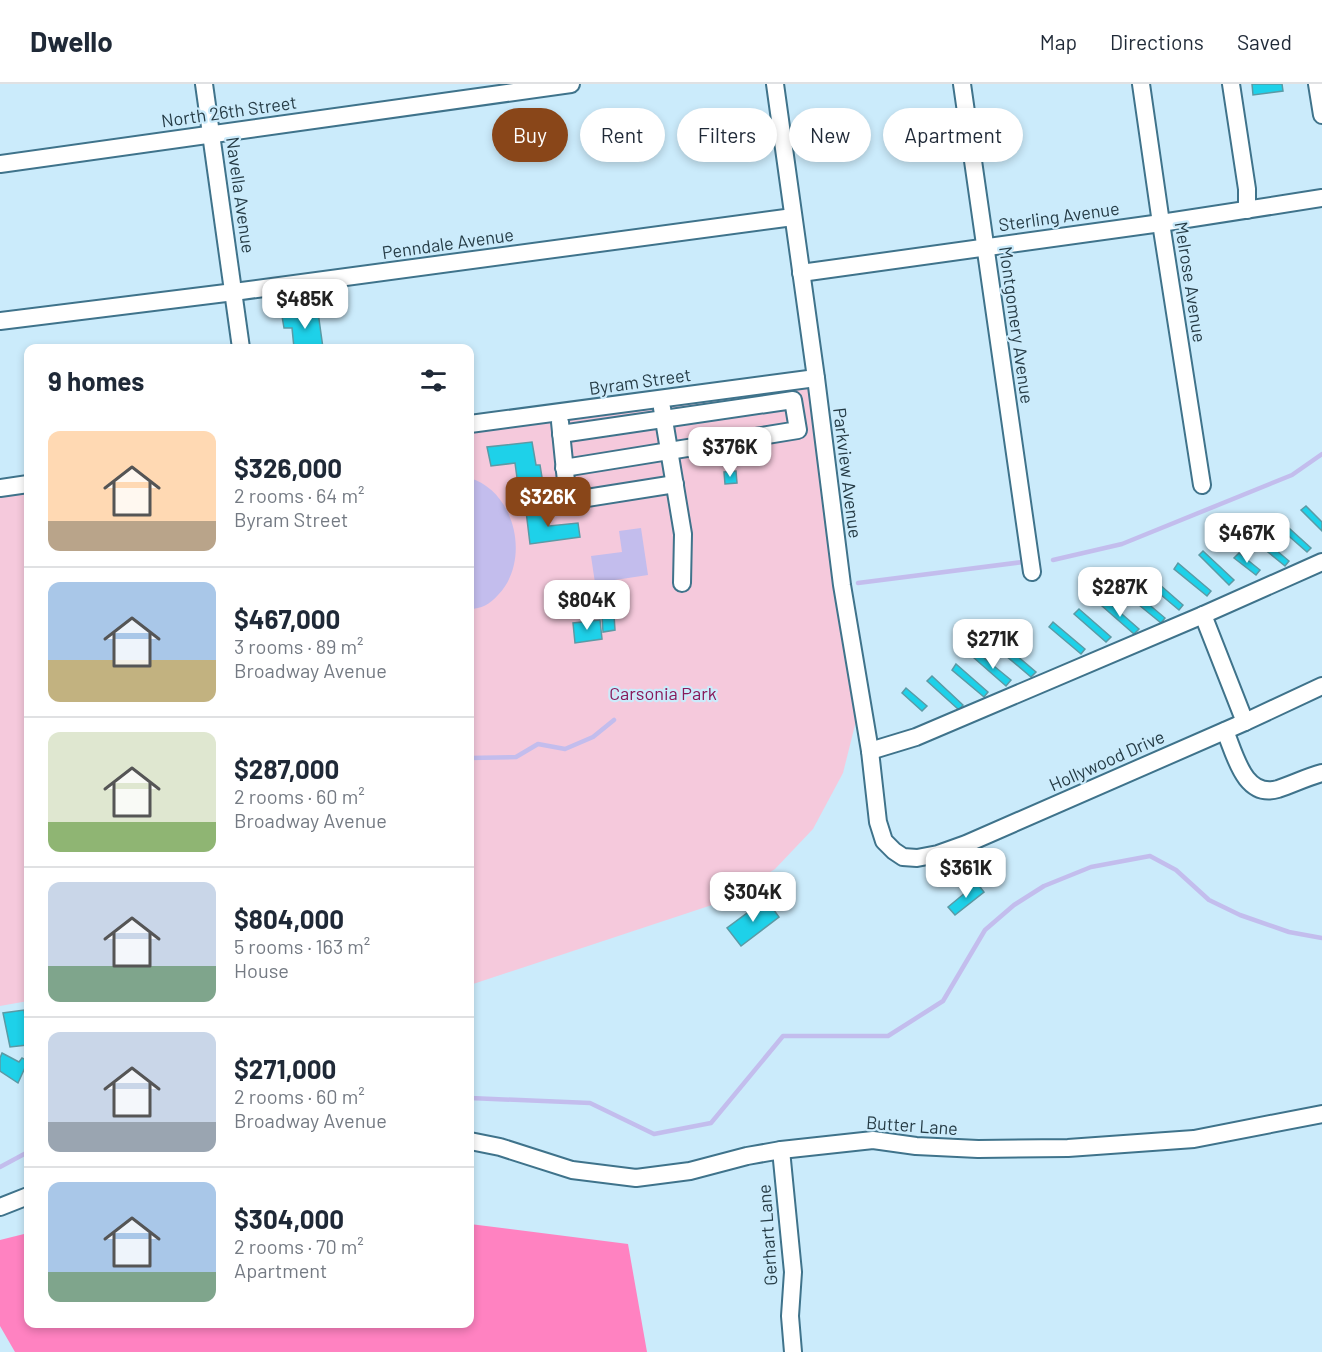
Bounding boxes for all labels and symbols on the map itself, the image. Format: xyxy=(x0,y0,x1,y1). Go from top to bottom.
street label: North 26th Street xyxy=(160,91,298,131)
street label: Navella Avenue xyxy=(222,135,260,255)
street label: Sterling Avenue xyxy=(997,197,1121,235)
street label: Melrose Avenue xyxy=(1171,220,1211,344)
street label: Penndale Avenue xyxy=(381,223,515,263)
street label: Montgomery Avenue xyxy=(995,245,1039,405)
pin: $485K xyxy=(263,279,347,330)
street label: Byram Street xyxy=(587,363,692,399)
street label: Parkview Avenue xyxy=(829,406,867,540)
pin: $376K xyxy=(688,427,772,478)
pin: $326K xyxy=(506,477,590,528)
pin: $467K xyxy=(1205,513,1289,564)
pin: $287K xyxy=(1078,567,1162,618)
pin: $804K xyxy=(545,580,629,631)
pin: $271K xyxy=(951,619,1035,670)
park label: Carsonia Park xyxy=(609,682,717,704)
street label: Hollywood Drive xyxy=(1045,725,1168,795)
pin: $361K xyxy=(924,848,1008,899)
pin: $304K xyxy=(711,872,795,923)
street label: Butter Lane xyxy=(865,1111,959,1139)
street label: Gerhart Lane xyxy=(752,1184,782,1287)

